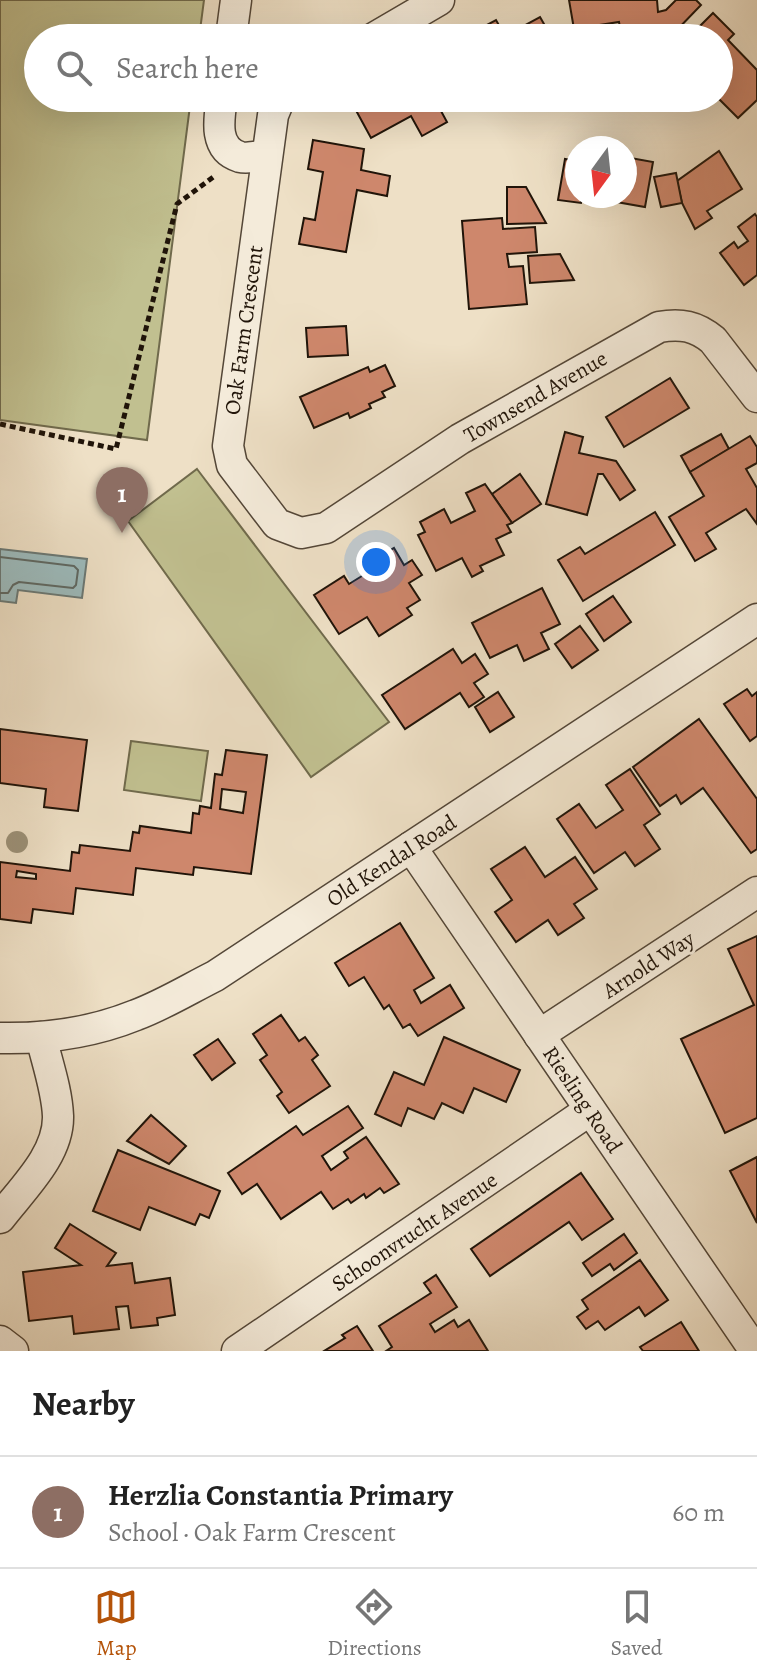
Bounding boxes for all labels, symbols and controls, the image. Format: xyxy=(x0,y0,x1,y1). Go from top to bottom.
search box xyxy=(24,24,733,112)
icon: search xyxy=(52,46,96,90)
text: Search here xyxy=(116,48,259,88)
north arrow xyxy=(565,136,637,208)
street label: Oak Farm Crescent xyxy=(217,243,271,417)
street label: Townsend Avenue xyxy=(458,344,613,450)
pin: 1 xyxy=(96,467,148,533)
your location xyxy=(356,542,396,582)
street label: Old Kendal Road xyxy=(321,807,463,914)
street label: Arnold Way xyxy=(596,924,700,1006)
street label: Riesling Road xyxy=(535,1040,629,1159)
street label: Schoonvrucht Avenue xyxy=(326,1165,503,1299)
text: Nearby xyxy=(32,1380,135,1427)
text: Herzlia Constantia Primary xyxy=(108,1475,453,1515)
text: 1 xyxy=(53,1495,63,1530)
text: 60 m xyxy=(672,1495,725,1530)
text: School · Oak Farm Crescent xyxy=(108,1515,396,1550)
tab: Map xyxy=(94,1585,138,1663)
tab: Directions xyxy=(327,1585,422,1663)
tab: Saved xyxy=(610,1585,663,1663)

